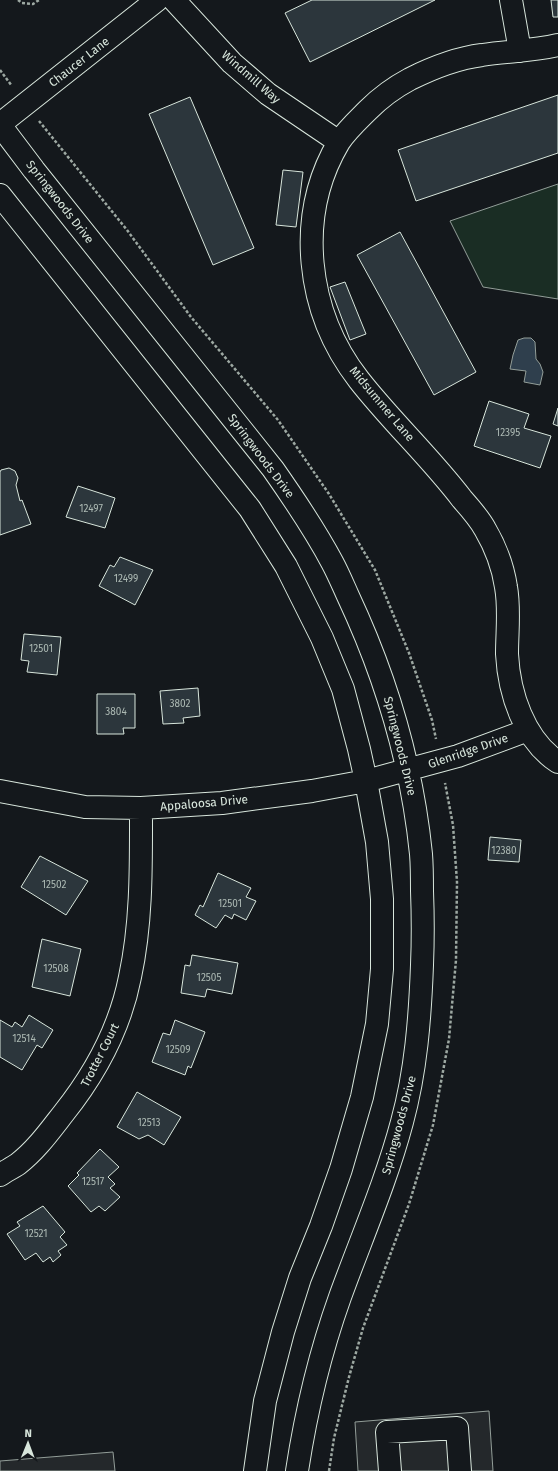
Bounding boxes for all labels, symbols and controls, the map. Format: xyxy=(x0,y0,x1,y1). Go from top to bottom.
street label: Chaucer Lane xyxy=(46,34,112,90)
street label: Windmill Way xyxy=(219,48,283,106)
street label: Springwoods Drive xyxy=(23,158,97,246)
street label: Midsummer Lane xyxy=(347,364,417,444)
street label: Springwoods Drive xyxy=(225,411,297,501)
house number: 12395 xyxy=(496,427,520,439)
house number: 12497 xyxy=(79,503,103,515)
house number: 12499 xyxy=(114,573,138,585)
house number: 12501 xyxy=(29,643,53,655)
street label: Springwoods Drive xyxy=(381,695,419,797)
house number: 3802 xyxy=(170,698,190,710)
house number: 3804 xyxy=(105,706,127,718)
street label: Glenridge Drive xyxy=(426,731,510,771)
street label: Appaloosa Drive xyxy=(159,792,249,814)
house number: 12380 xyxy=(491,845,517,857)
house number: 12502 xyxy=(42,879,66,891)
house number: 12501 xyxy=(218,898,242,910)
house number: 12508 xyxy=(43,963,69,975)
house number: 12505 xyxy=(197,972,221,984)
street label: Trotter Court xyxy=(78,1020,122,1089)
house number: 12514 xyxy=(12,1033,36,1045)
house number: 12509 xyxy=(165,1044,191,1056)
street label: Springwoods Drive xyxy=(379,1074,419,1176)
house number: 12513 xyxy=(137,1117,161,1129)
house number: 12517 xyxy=(82,1176,105,1188)
house number: 12521 xyxy=(24,1228,48,1240)
north arrow xyxy=(8,1423,48,1463)
text: N xyxy=(24,1427,32,1440)

